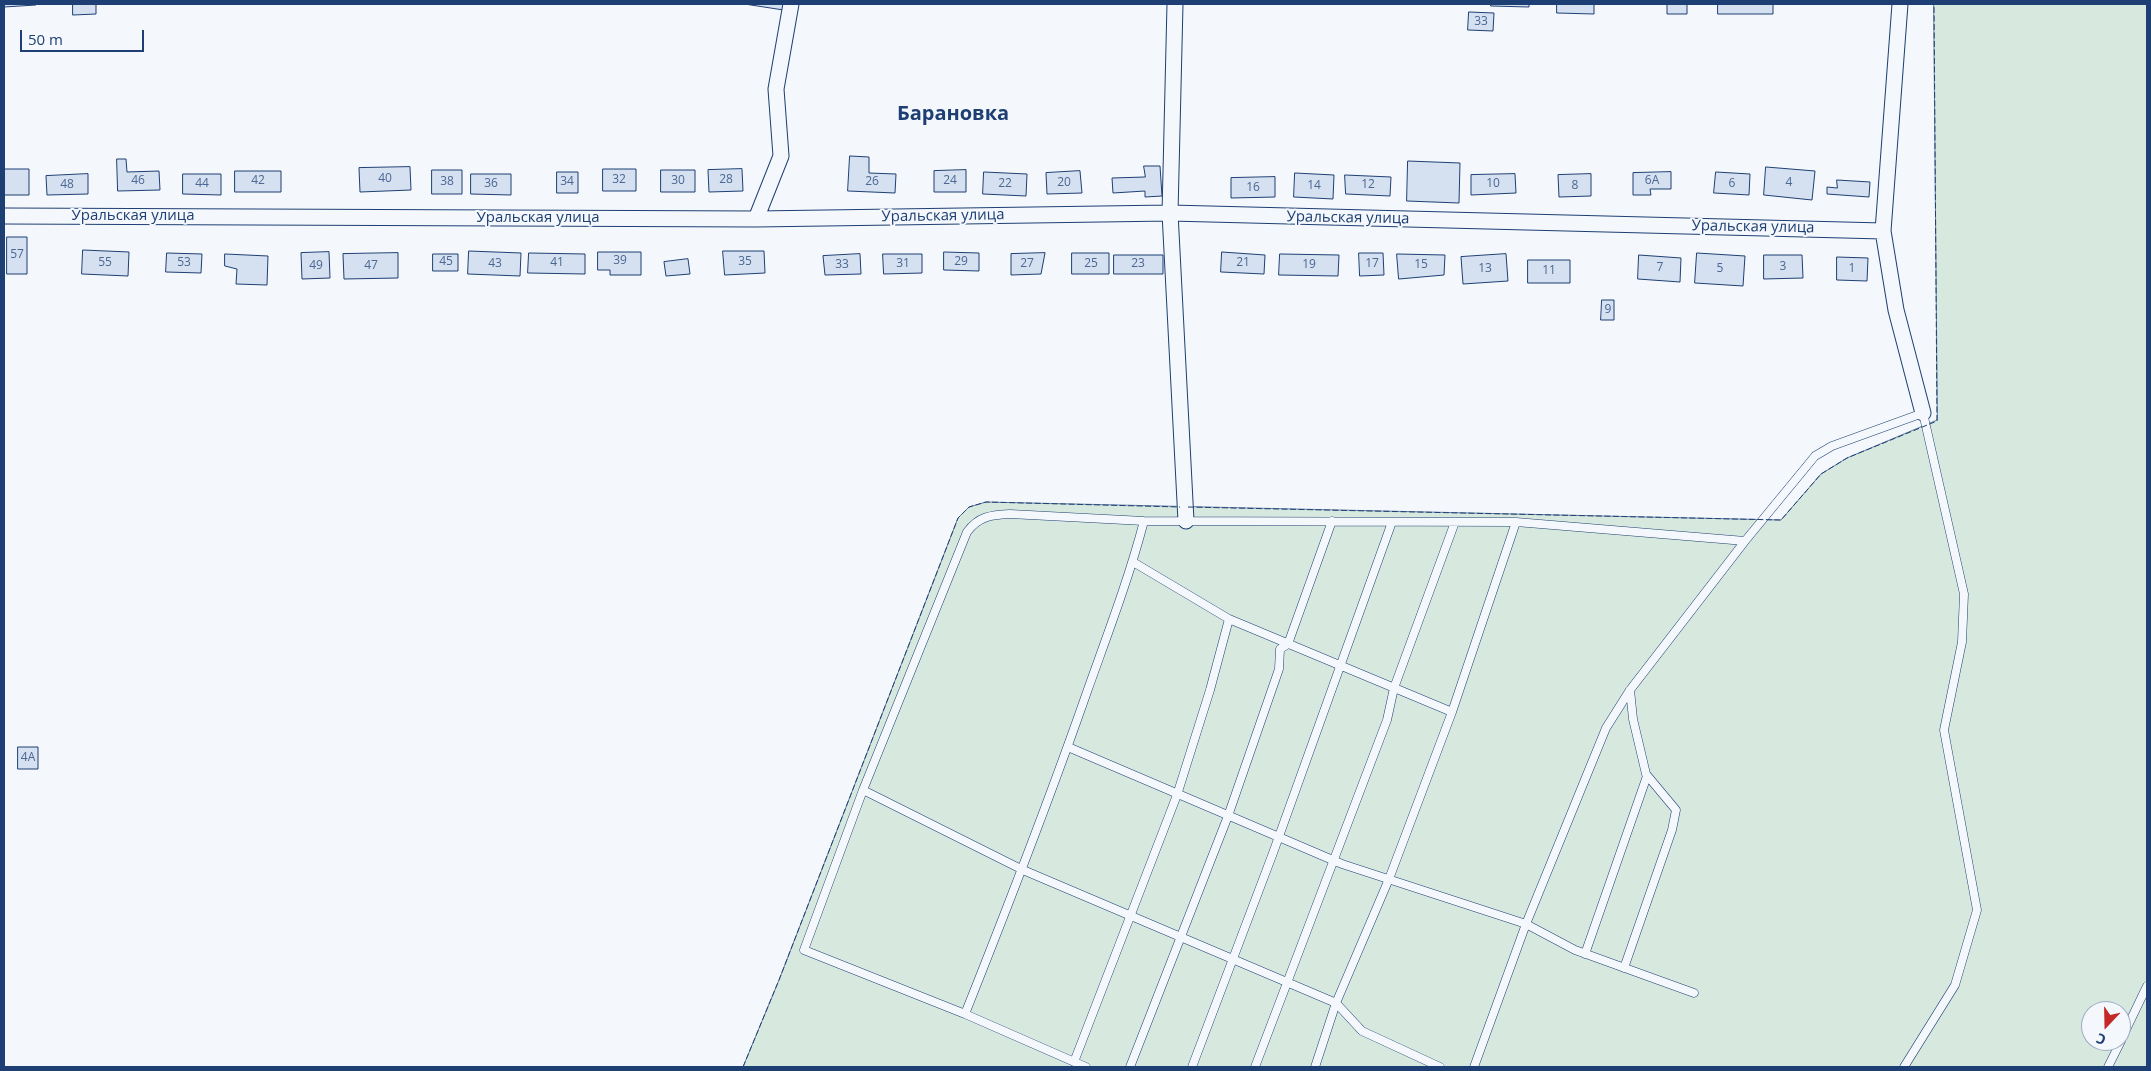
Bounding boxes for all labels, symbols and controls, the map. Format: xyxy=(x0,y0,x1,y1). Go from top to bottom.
house number: 33 xyxy=(1474,15,1488,29)
scale bar xyxy=(22,20,146,52)
text: 50 m xyxy=(28,29,63,49)
district label: Барановка xyxy=(897,102,1009,126)
house number: 40 xyxy=(378,172,392,186)
house number: 32 xyxy=(612,173,626,187)
house number: 28 xyxy=(719,173,733,187)
house number: 46 xyxy=(131,174,145,188)
house number: 42 xyxy=(251,174,265,188)
house number: 30 xyxy=(671,174,685,188)
house number: 24 xyxy=(943,174,957,188)
house number: 6А xyxy=(1645,174,1659,188)
house number: 38 xyxy=(440,175,454,189)
house number: 34 xyxy=(560,175,574,189)
house number: 26 xyxy=(865,175,879,189)
house number: 20 xyxy=(1057,176,1071,190)
house number: 4 xyxy=(1786,176,1792,190)
house number: 44 xyxy=(195,177,209,191)
house number: 36 xyxy=(484,177,498,191)
house number: 22 xyxy=(998,177,1012,191)
house number: 10 xyxy=(1486,177,1500,191)
house number: 6 xyxy=(1729,177,1735,191)
house number: 48 xyxy=(60,178,74,192)
house number: 12 xyxy=(1361,178,1375,192)
house number: 14 xyxy=(1307,179,1321,193)
house number: 8 xyxy=(1572,179,1578,193)
house number: 16 xyxy=(1246,181,1260,195)
street label: Уральская улица xyxy=(881,206,1005,226)
street label: Уральская улица xyxy=(71,207,195,225)
street label: Уральская улица xyxy=(1286,208,1410,228)
street label: Уральская улица xyxy=(476,209,600,227)
street label: Уральская улица xyxy=(1691,217,1815,237)
house number: 57 xyxy=(10,248,24,262)
house number: 39 xyxy=(613,254,627,268)
house number: 45 xyxy=(439,255,453,269)
house number: 35 xyxy=(738,255,752,269)
house number: 29 xyxy=(954,255,968,269)
house number: 55 xyxy=(98,256,112,270)
house number: 53 xyxy=(177,256,191,270)
house number: 41 xyxy=(550,256,564,270)
house number: 21 xyxy=(1236,256,1250,270)
house number: 43 xyxy=(488,257,502,271)
house number: 31 xyxy=(896,257,910,271)
house number: 27 xyxy=(1020,257,1034,271)
house number: 25 xyxy=(1084,257,1098,271)
house number: 23 xyxy=(1131,257,1145,271)
house number: 17 xyxy=(1365,257,1379,271)
house number: 33 xyxy=(835,258,849,272)
house number: 19 xyxy=(1302,258,1316,272)
house number: 15 xyxy=(1414,258,1428,272)
house number: 49 xyxy=(309,259,323,273)
house number: 47 xyxy=(364,259,378,273)
house number: 3 xyxy=(1780,260,1786,274)
house number: 7 xyxy=(1657,261,1663,275)
house number: 13 xyxy=(1478,262,1492,276)
house number: 5 xyxy=(1717,262,1723,276)
house number: 1 xyxy=(1849,262,1855,276)
house number: 11 xyxy=(1542,264,1556,278)
house number: 9 xyxy=(1605,303,1611,317)
house number: 4А xyxy=(21,751,35,765)
north arrow xyxy=(2081,1001,2131,1051)
text: С xyxy=(2093,1029,2108,1050)

